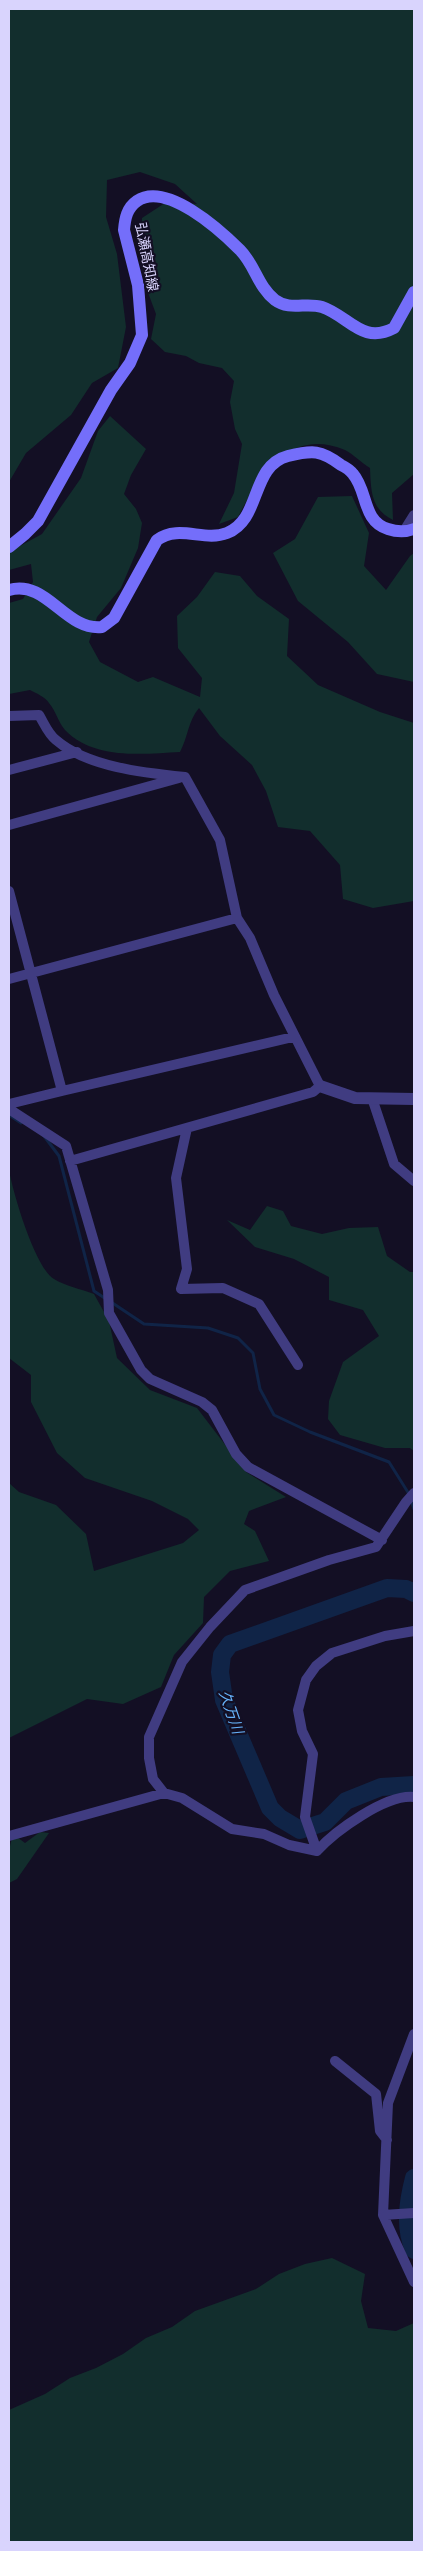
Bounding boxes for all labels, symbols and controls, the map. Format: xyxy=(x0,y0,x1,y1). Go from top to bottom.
street label: 弘瀬高知線 xyxy=(132,221,162,293)
water label: 久万川 xyxy=(215,1688,247,1738)

